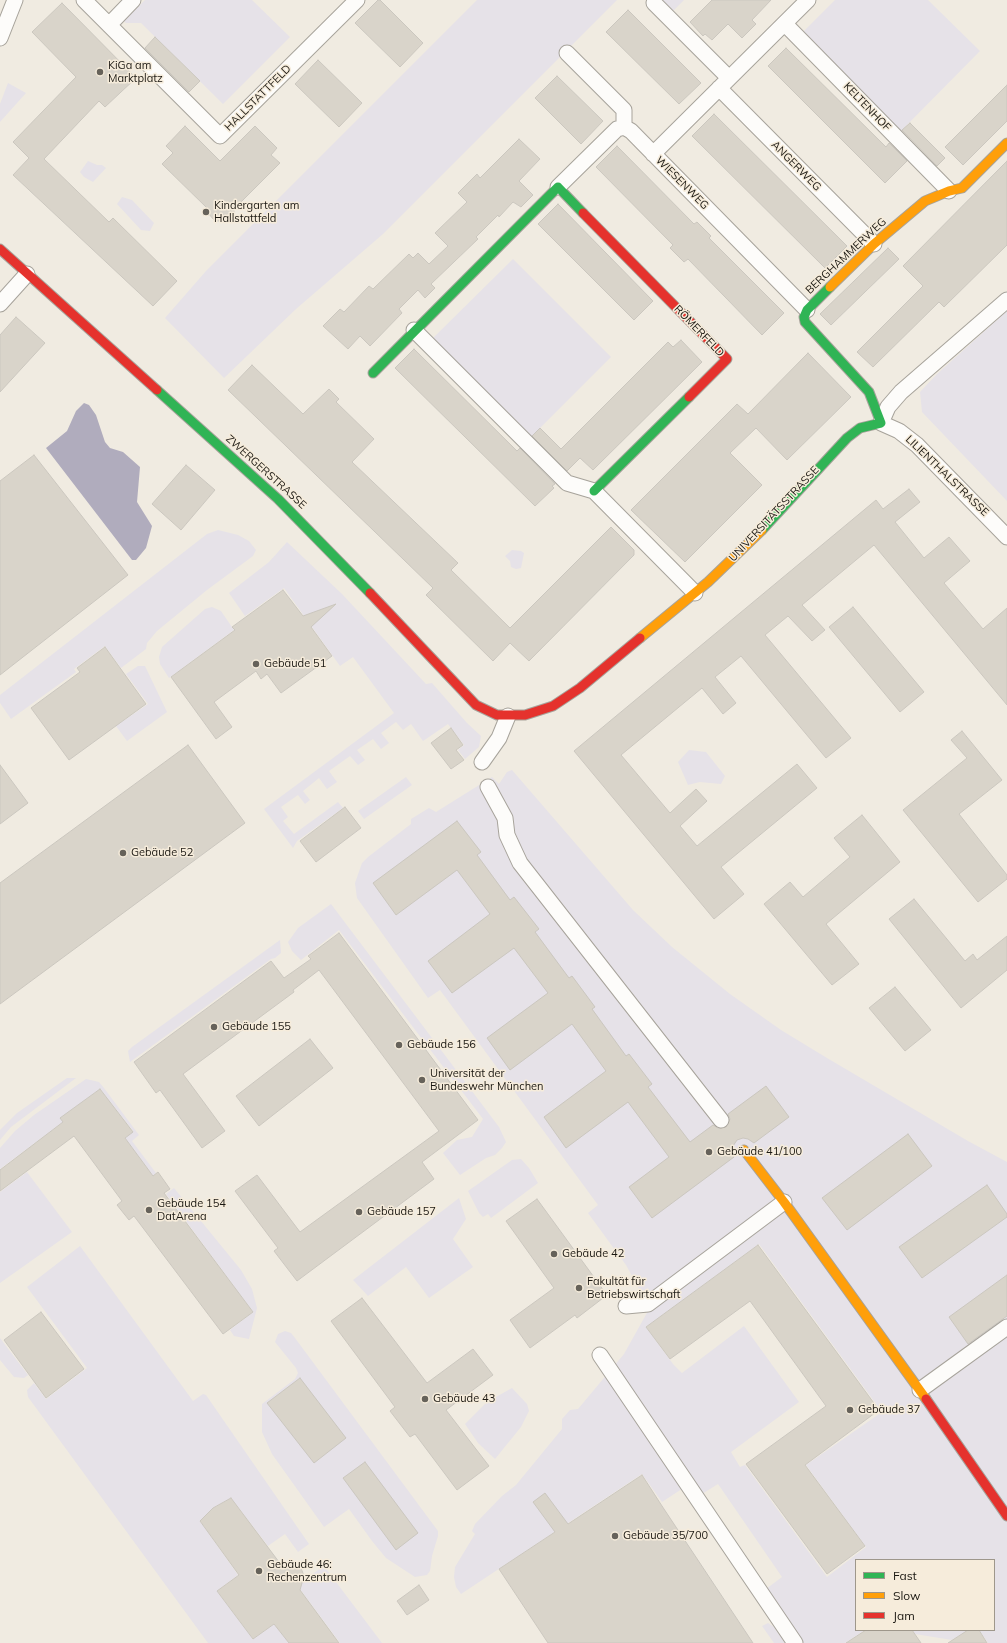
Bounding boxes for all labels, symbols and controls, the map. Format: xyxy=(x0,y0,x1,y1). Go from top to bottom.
place label: KiGa am Marktplatz xyxy=(108,59,163,85)
street label: HALLSTATTFELD xyxy=(222,62,294,134)
marker: KiGa am Marktplatz xyxy=(95,67,105,77)
street label: KELTENHOF xyxy=(841,80,893,134)
street label: ANGERWEG xyxy=(768,138,824,194)
street label: WIESENWEG xyxy=(653,154,711,212)
place label: Kindergarten am Hallstattfeld xyxy=(214,199,299,225)
marker: Kindergarten am Hallstattfeld xyxy=(201,207,211,217)
street label: BERGHAMMERWEG xyxy=(803,215,889,297)
street label: RÖMERFELD xyxy=(671,303,727,359)
street label: ZWERGERSTRASSE xyxy=(223,432,309,512)
street label: LILIENTHALSTRASSE xyxy=(903,433,991,519)
street label: UNIVERSITÄTSSTRASSE xyxy=(726,463,822,565)
place label: Gebäude 51 xyxy=(264,657,326,671)
marker: Gebäude 51 xyxy=(251,659,261,669)
place label: Gebäude 52 xyxy=(131,846,193,860)
marker: Gebäude 52 xyxy=(118,848,128,858)
place label: Gebäude 155 xyxy=(222,1020,291,1034)
marker: Gebäude 155 xyxy=(209,1022,219,1032)
place label: Gebäude 156 xyxy=(407,1038,476,1052)
marker: Gebäude 156 xyxy=(394,1040,404,1050)
place label: Universität der Bundeswehr München xyxy=(430,1067,544,1093)
marker: Universität der Bundeswehr München xyxy=(417,1075,427,1085)
place label: Gebäude 41/100 xyxy=(717,1145,802,1159)
marker: Gebäude 41/100 xyxy=(704,1147,714,1157)
place label: Gebäude 154 DatArena xyxy=(157,1197,226,1223)
marker: Gebäude 154 DatArena xyxy=(144,1205,154,1215)
place label: Gebäude 157 xyxy=(367,1205,436,1219)
marker: Gebäude 157 xyxy=(354,1207,364,1217)
place label: Gebäude 42 xyxy=(562,1247,624,1261)
marker: Gebäude 42 xyxy=(549,1249,559,1259)
place label: Fakultät für Betriebswirtschaft xyxy=(587,1275,680,1301)
marker: Fakultät für Betriebswirtschaft xyxy=(574,1283,584,1293)
place label: Gebäude 43 xyxy=(433,1392,495,1406)
marker: Gebäude 43 xyxy=(420,1394,430,1404)
place label: Gebäude 37 xyxy=(858,1403,920,1417)
marker: Gebäude 37 xyxy=(845,1405,855,1415)
place label: Gebäude 35/700 xyxy=(623,1529,708,1543)
marker: Gebäude 35/700 xyxy=(610,1531,620,1541)
place label: Gebäude 46: Rechenzentrum xyxy=(267,1558,347,1584)
legend xyxy=(855,1559,995,1631)
marker: Gebäude 46: Rechenzentrum xyxy=(254,1566,264,1576)
text: Fast xyxy=(893,1568,917,1583)
text: Slow xyxy=(893,1588,921,1603)
text: Jam xyxy=(893,1608,915,1623)

